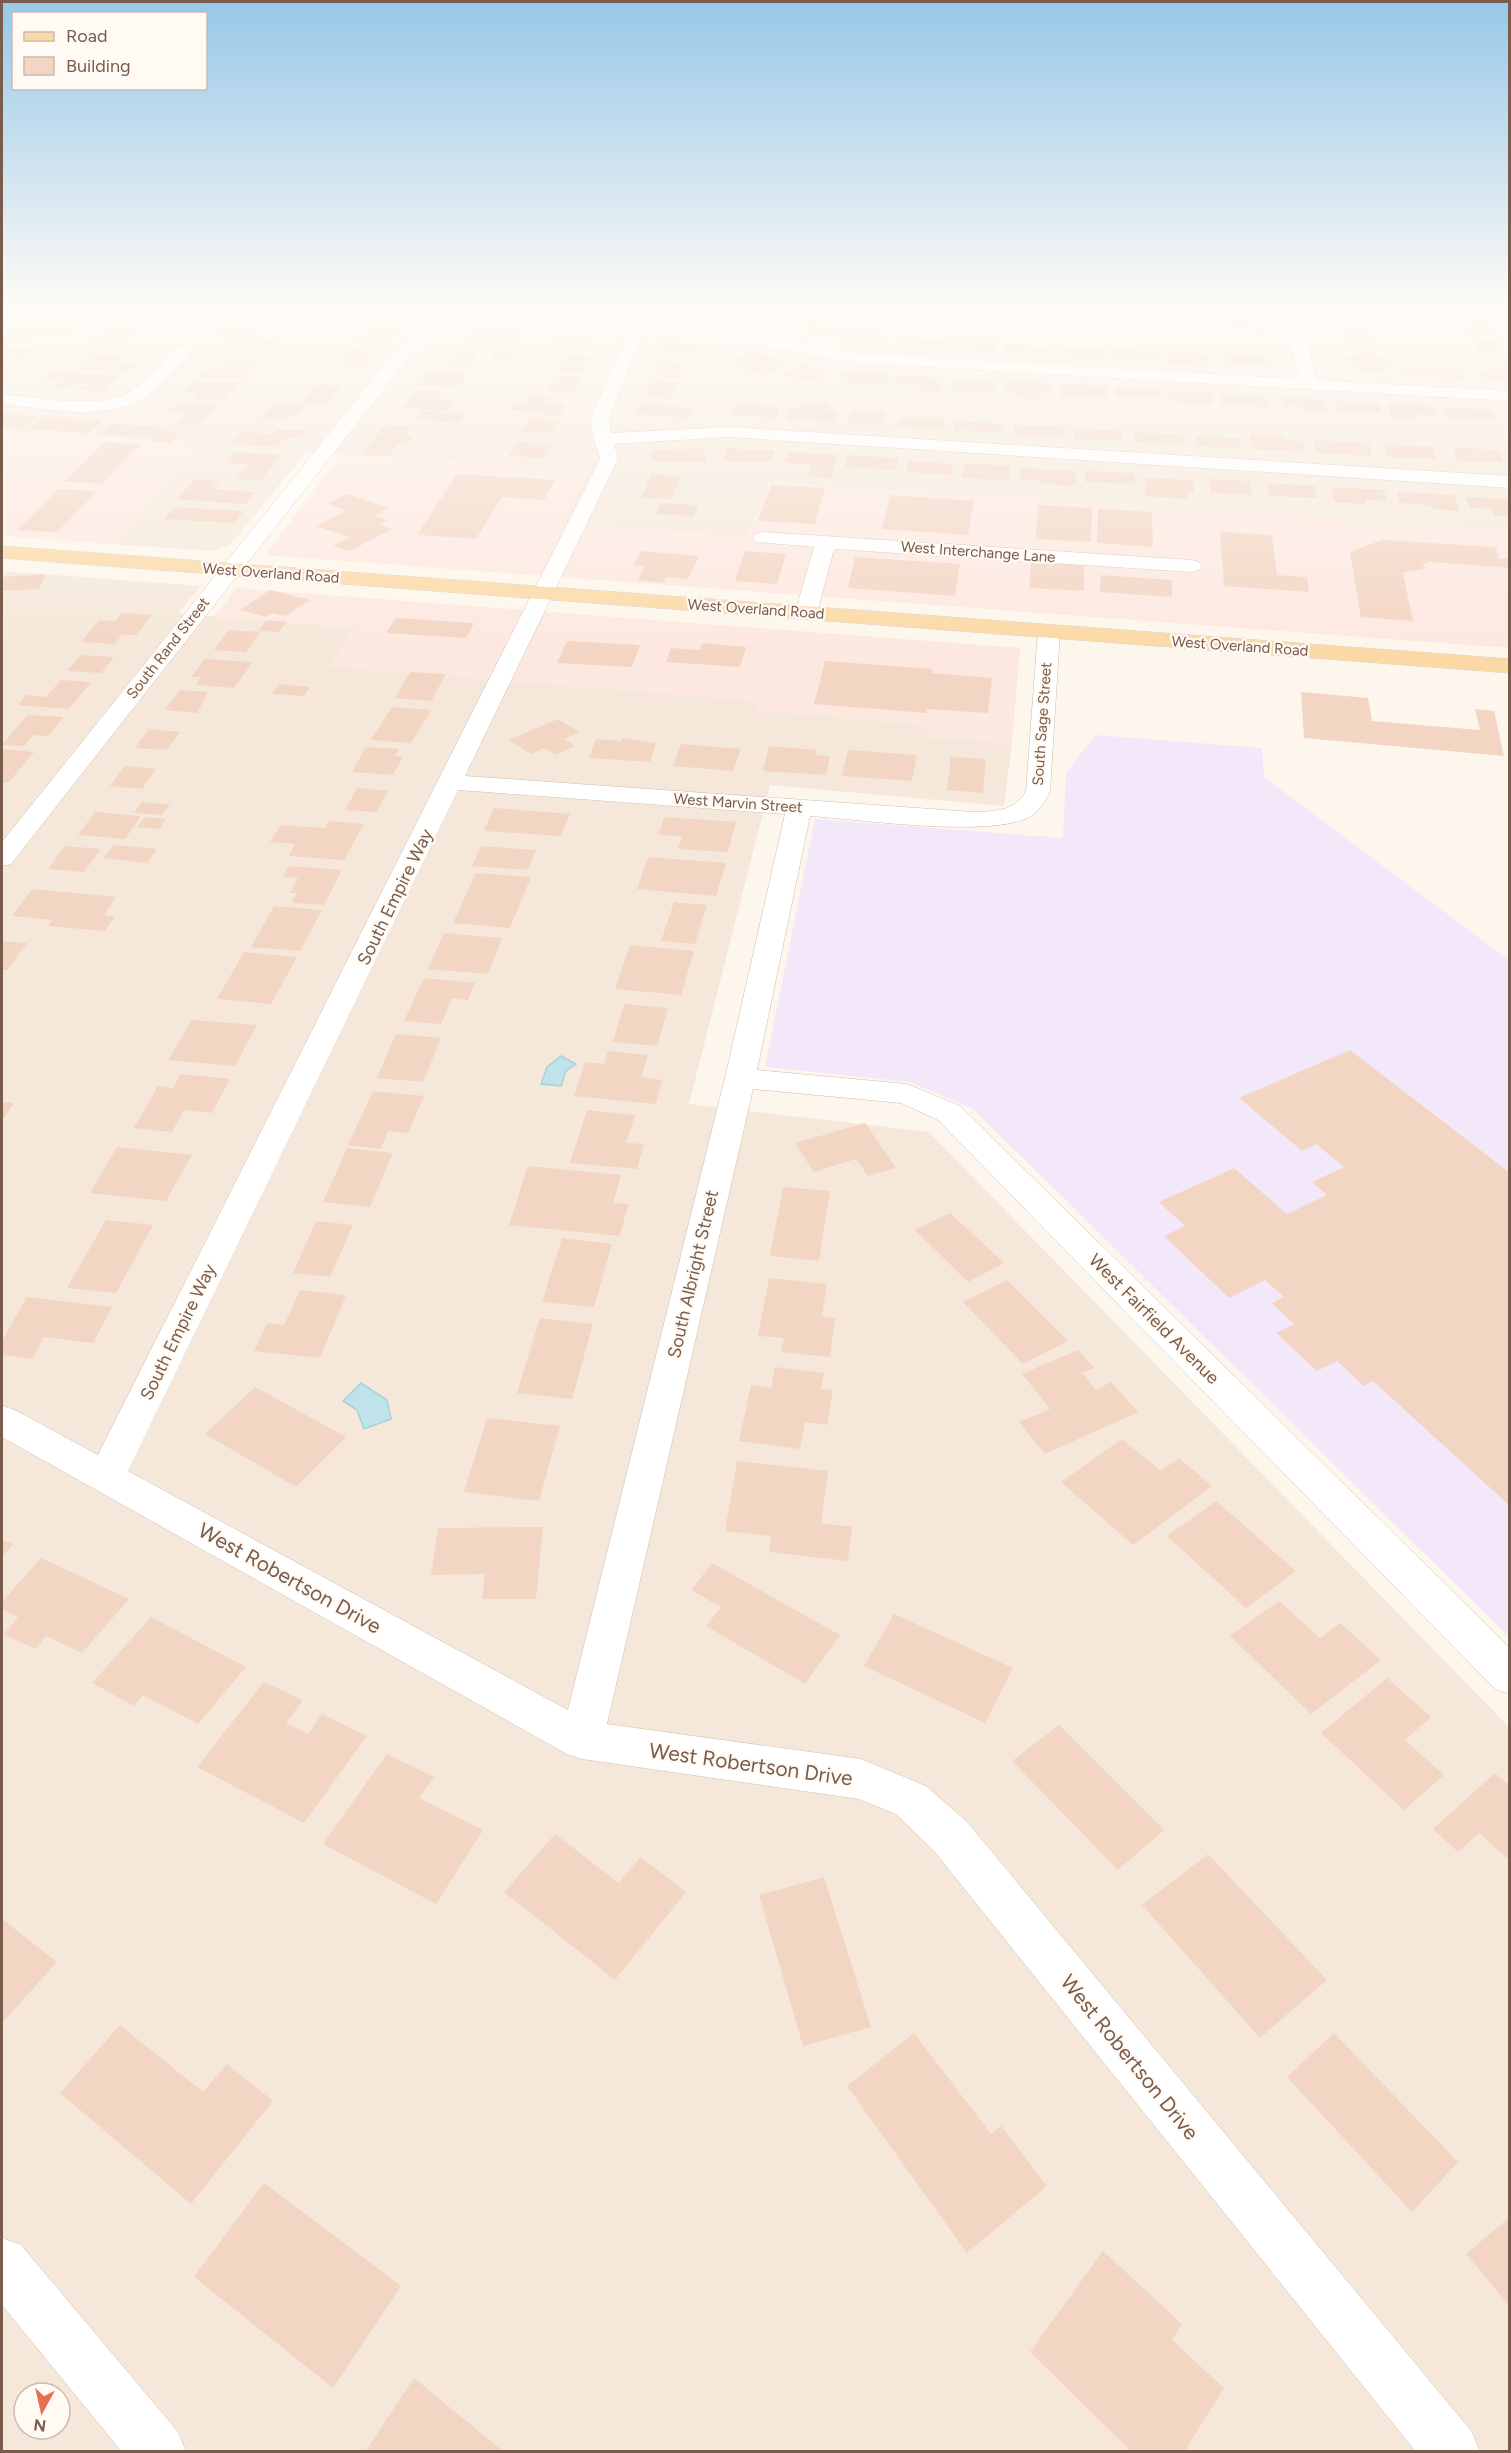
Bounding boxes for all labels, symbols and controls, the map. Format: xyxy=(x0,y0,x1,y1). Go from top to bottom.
legend xyxy=(12,12,207,90)
text: Road xyxy=(66,25,107,47)
text: Building xyxy=(66,55,131,77)
street label: West Interchange Lane xyxy=(900,538,1056,566)
street label: West Overland Road xyxy=(202,559,340,587)
street label: South Rand Street xyxy=(123,593,213,702)
street label: West Overland Road xyxy=(687,595,825,623)
street label: West Overland Road xyxy=(1171,632,1309,660)
street label: South Sage Street xyxy=(1029,661,1055,786)
street label: West Marvin Street xyxy=(673,790,803,817)
street label: South Empire Way xyxy=(352,825,438,969)
street label: South Albright Street xyxy=(663,1188,723,1360)
street label: West Fairfield Avenue xyxy=(1084,1249,1224,1389)
street label: South Empire Way xyxy=(135,1260,221,1404)
street label: West Robertson Drive xyxy=(194,1517,386,1639)
street label: West Robertson Drive xyxy=(648,1737,854,1791)
street label: West Robertson Drive xyxy=(1056,1969,1204,2145)
north arrow xyxy=(12,2381,72,2441)
text: N xyxy=(33,2415,47,2436)

